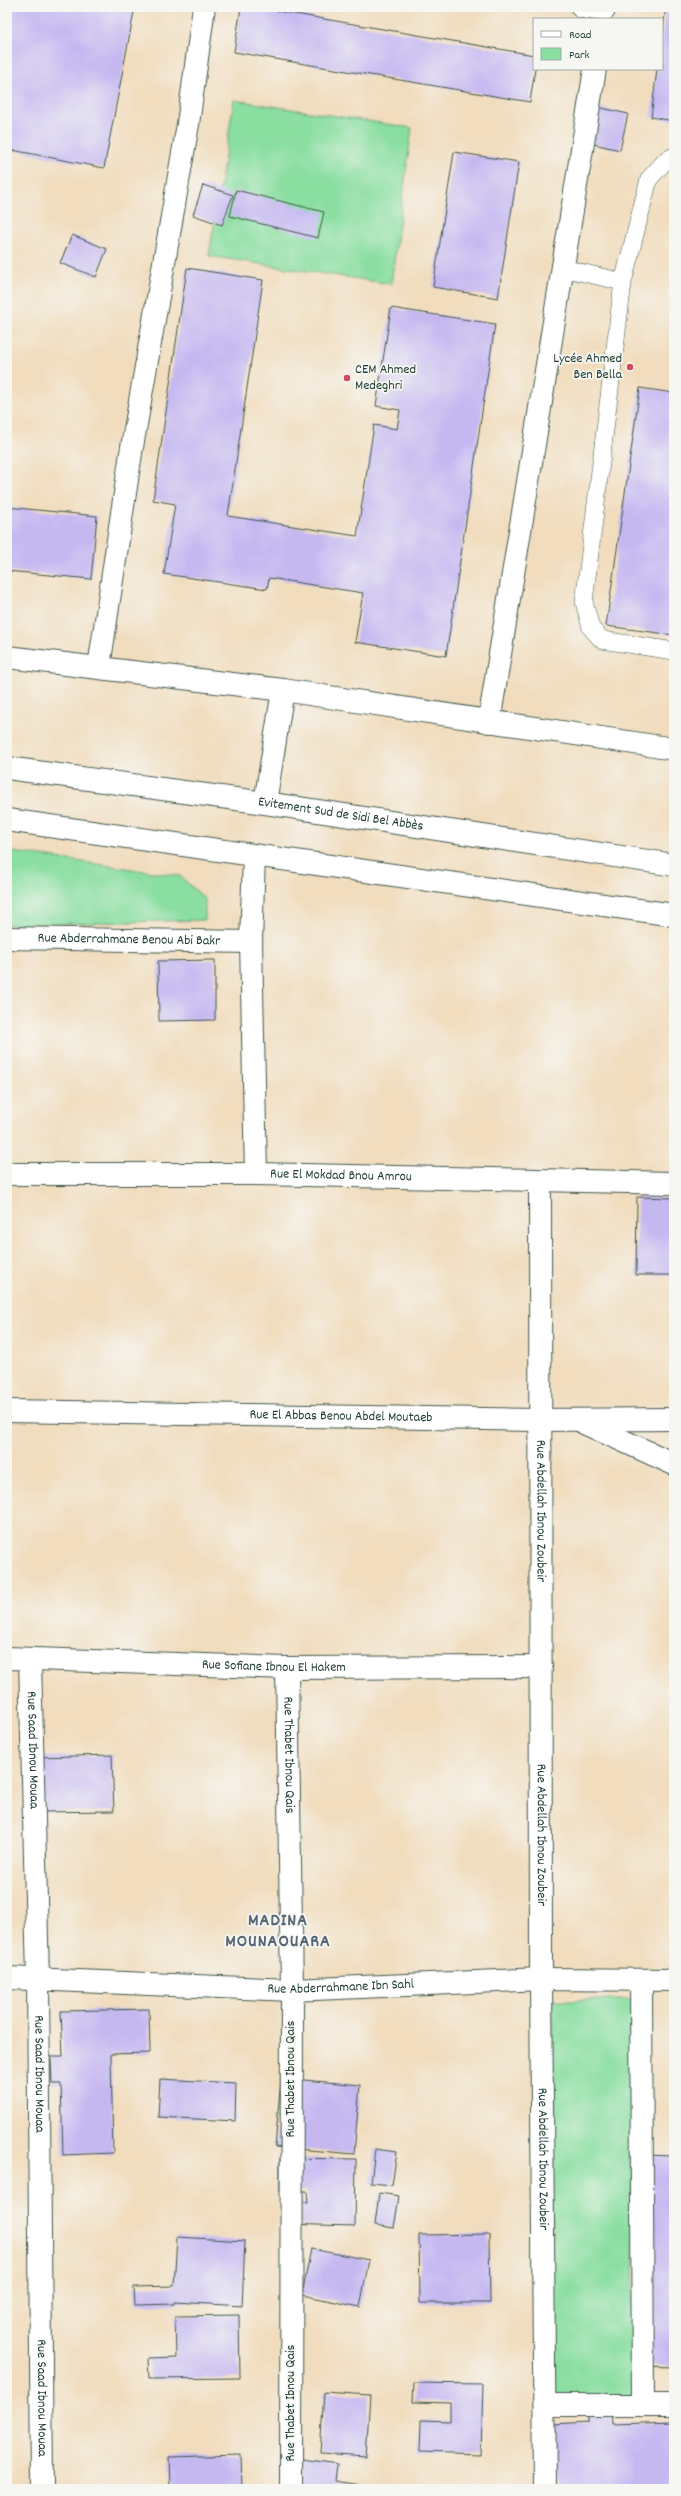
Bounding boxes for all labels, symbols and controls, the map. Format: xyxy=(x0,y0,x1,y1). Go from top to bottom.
legend xyxy=(533,18,663,70)
text: Road xyxy=(569,27,591,44)
text: Park xyxy=(569,47,590,64)
place label: Lycée Ahmed Ben Bella xyxy=(553,349,622,385)
place label: CEM Ahmed Medeghri xyxy=(355,360,416,396)
marker: Lycée Ahmed Ben Bella xyxy=(625,362,635,372)
marker: CEM Ahmed Medeghri xyxy=(342,373,352,383)
street label: Evitement Sud de Sidi Bel Abbès xyxy=(257,792,425,837)
street label: Rue Abderrahmane Benou Abi Bakr xyxy=(38,929,221,952)
street label: Rue El Mokdad Bnou Amrou xyxy=(270,1164,412,1187)
street label: Rue El Abbas Benou Abdel Moutaeb xyxy=(249,1405,433,1428)
street label: Rue Abdellah Ibnou Zoubeir xyxy=(530,1440,551,1583)
street label: Rue Sofiane Ibnou El Hakem xyxy=(201,1655,346,1678)
street label: Rue Saad Ibnou Mouaa xyxy=(21,1691,44,1809)
street label: Rue Thabet Ibnou Qais xyxy=(277,1696,299,1814)
street label: Rue Abdellah Ibnou Zoubeir xyxy=(531,1764,551,1907)
district label: MADINA MOUNAOUARA xyxy=(225,1909,331,1955)
street label: Rue Abderrahmane Ibn Sahl xyxy=(267,1975,415,2000)
street label: Rue Saad Ibnou Mouaa xyxy=(28,2015,49,2133)
street label: Rue Thabet Ibnou Qais xyxy=(281,2020,301,2137)
street label: Rue Abdellah Ibnou Zoubeir xyxy=(532,2088,553,2231)
street label: Rue Saad Ibnou Mouaa xyxy=(31,2339,52,2457)
street label: Rue Thabet Ibnou Qais xyxy=(281,2344,301,2461)

